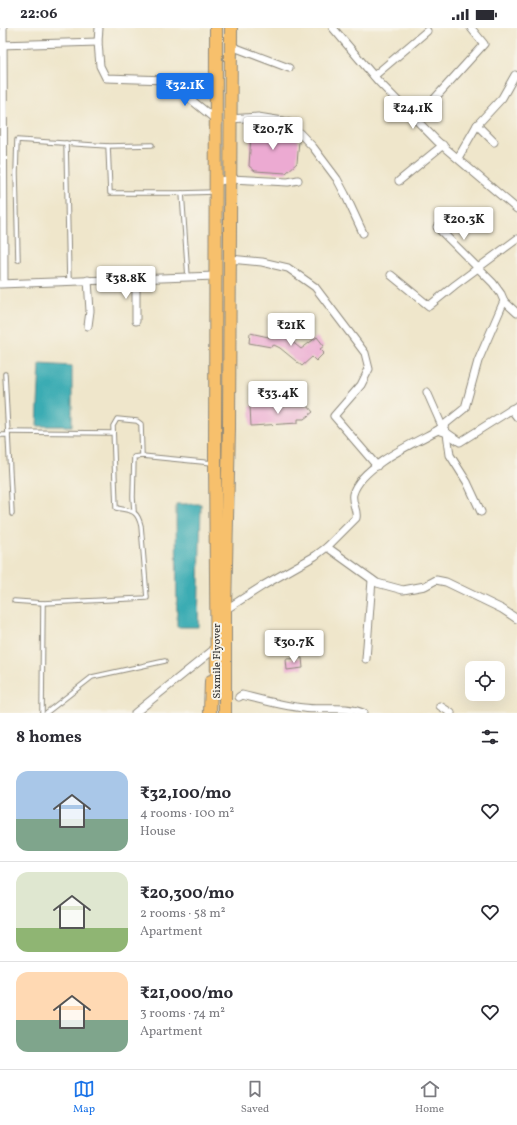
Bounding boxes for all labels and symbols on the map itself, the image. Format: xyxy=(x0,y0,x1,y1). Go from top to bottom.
pin: ₹32.1K xyxy=(152,73,218,107)
pin: ₹24.1K xyxy=(380,96,446,130)
pin: ₹20.7K xyxy=(240,117,306,151)
pin: ₹20.3K xyxy=(431,207,497,241)
pin: ₹38.8K xyxy=(93,266,159,300)
pin: ₹21K xyxy=(267,313,315,347)
pin: ₹33.4K xyxy=(245,381,311,415)
street label: Sixmile Flyover xyxy=(210,623,225,699)
pin: ₹30.7K xyxy=(261,630,327,664)

